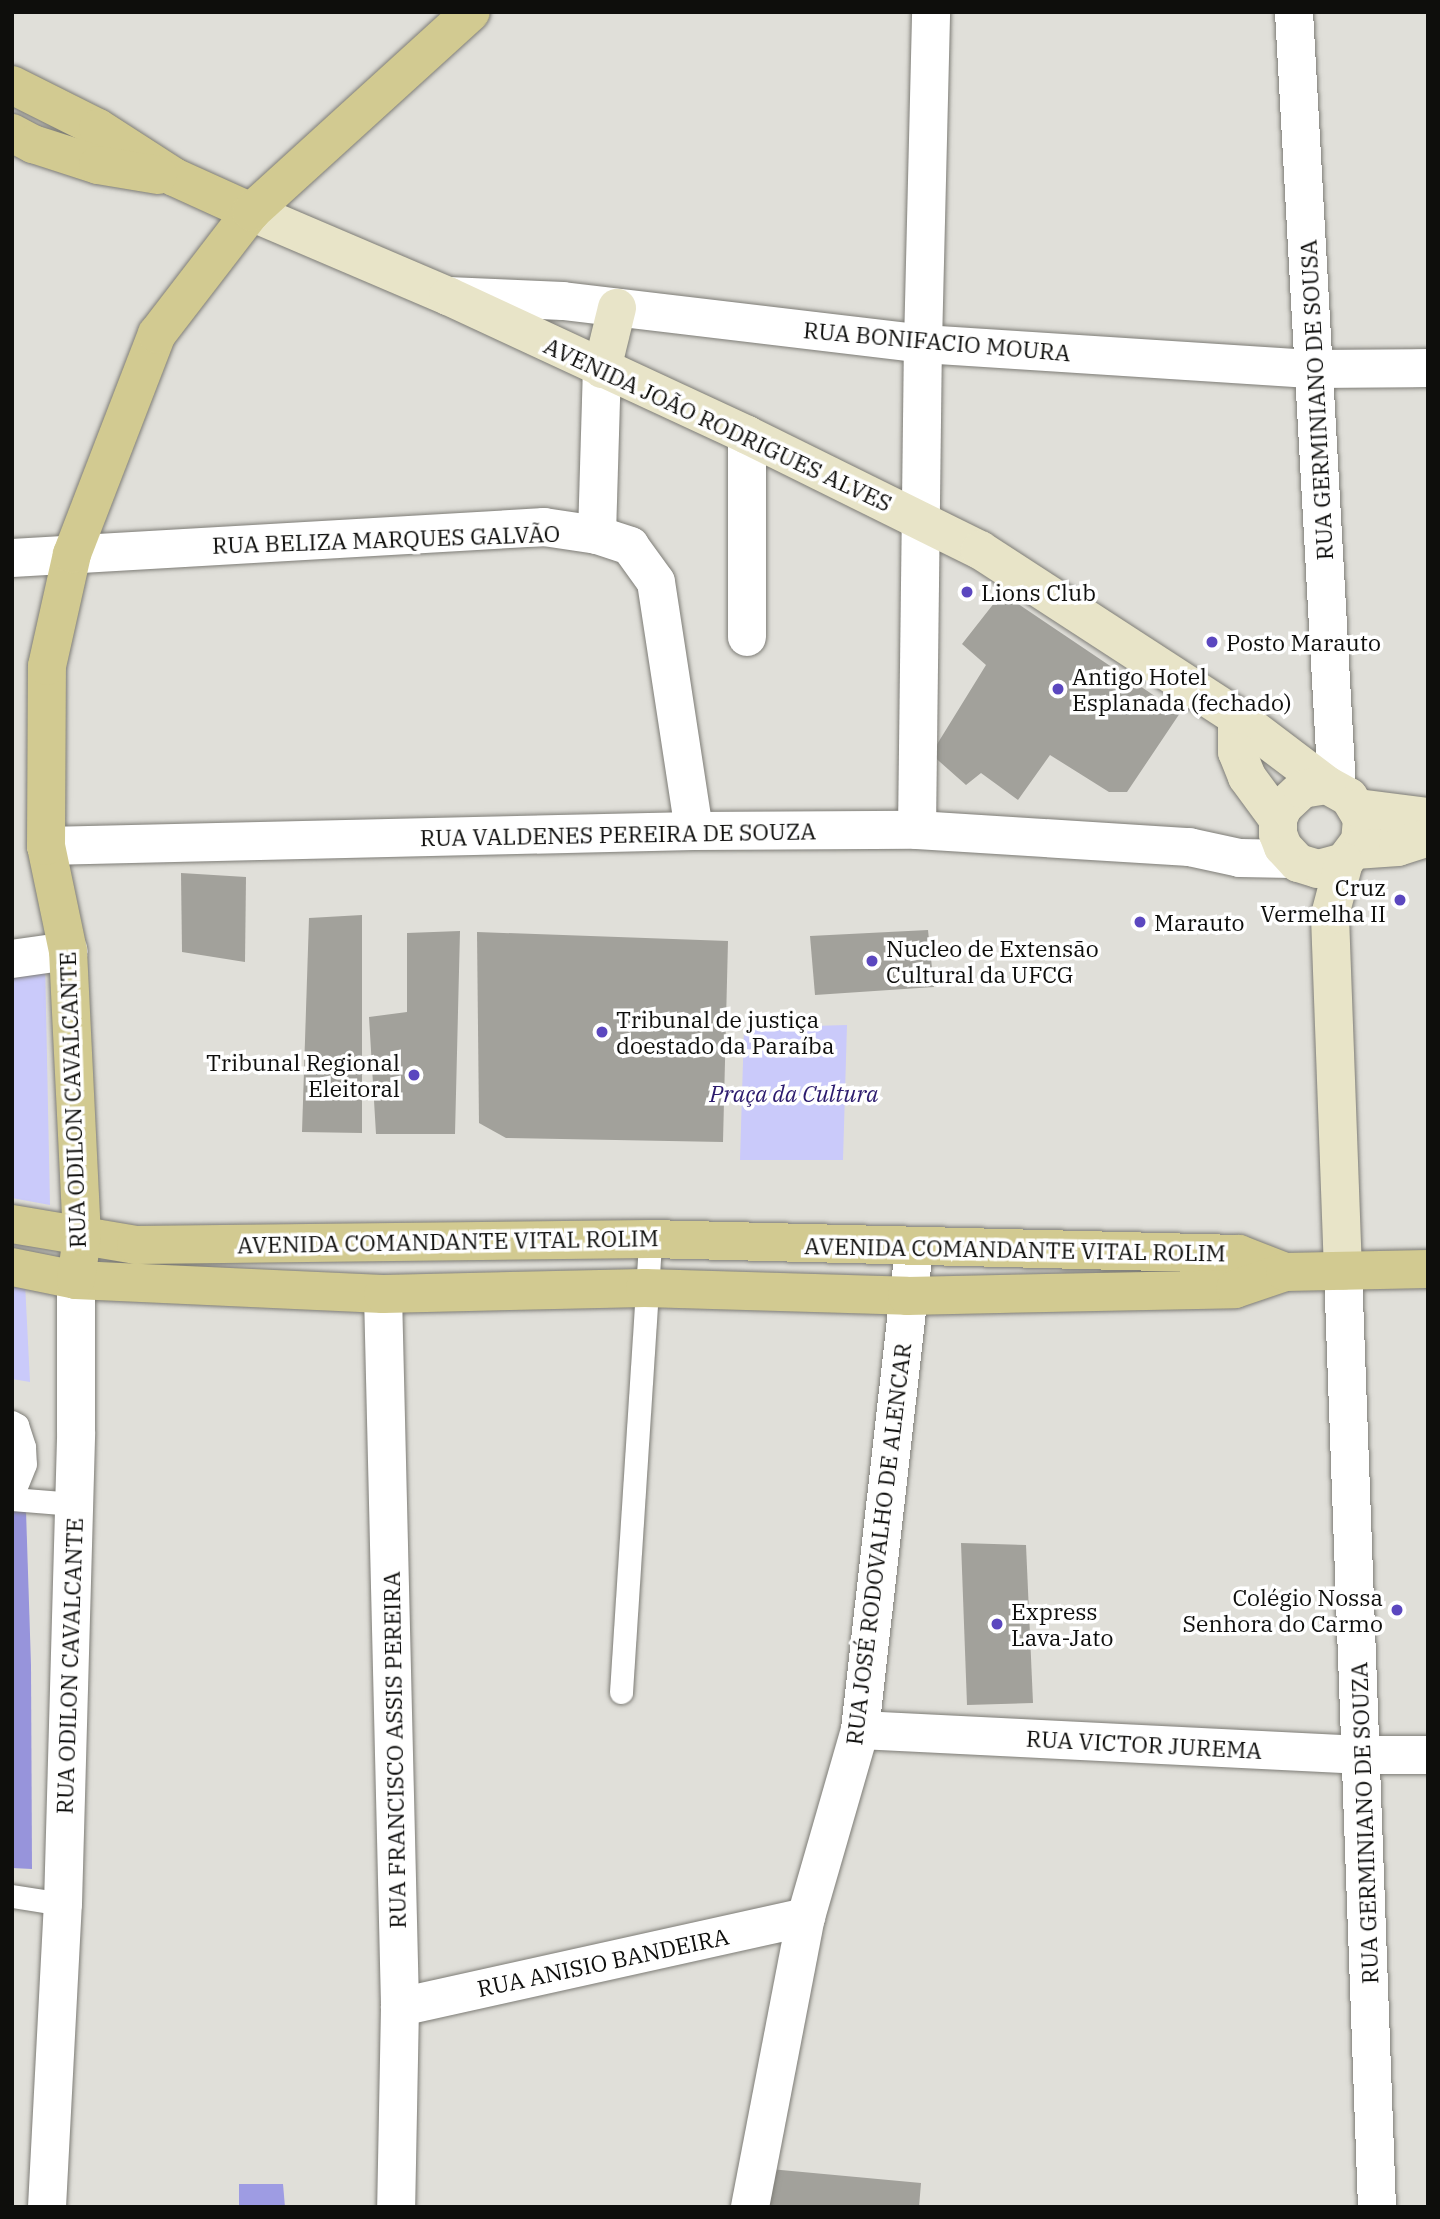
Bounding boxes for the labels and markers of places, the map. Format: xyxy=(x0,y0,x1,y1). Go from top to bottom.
place label: Lions Club xyxy=(981,578,1096,606)
marker: Lions Club xyxy=(959,584,975,600)
place label: Posto Marauto xyxy=(1226,628,1381,656)
marker: Posto Marauto xyxy=(1204,634,1220,650)
place label: Antigo Hotel Esplanada (fechado) xyxy=(1072,662,1292,716)
marker: Antigo Hotel Esplanada (fechado) xyxy=(1050,681,1066,697)
place label: Cruz Vermelha II xyxy=(1260,873,1386,927)
marker: Cruz Vermelha II xyxy=(1392,892,1408,908)
place label: Marauto xyxy=(1154,908,1245,936)
marker: Marauto xyxy=(1132,914,1148,930)
place label: Nucleo de Extensão Cultural da UFCG xyxy=(886,934,1099,988)
marker: Nucleo de Extensão Cultural da UFCG xyxy=(864,953,880,969)
place label: Tribunal de justiça doestado da Paraíba xyxy=(616,1005,835,1059)
marker: Tribunal de justiça doestado da Paraíba xyxy=(594,1024,610,1040)
place label: Tribunal Regional Eleitoral xyxy=(206,1048,400,1102)
marker: Tribunal Regional Eleitoral xyxy=(406,1067,422,1083)
place label: Colégio Nossa Senhora do Carmo xyxy=(1182,1583,1383,1637)
place label: Express Lava-Jato xyxy=(1011,1597,1113,1651)
marker: Colégio Nossa Senhora do Carmo xyxy=(1389,1602,1405,1618)
marker: Express Lava-Jato xyxy=(989,1616,1005,1632)

